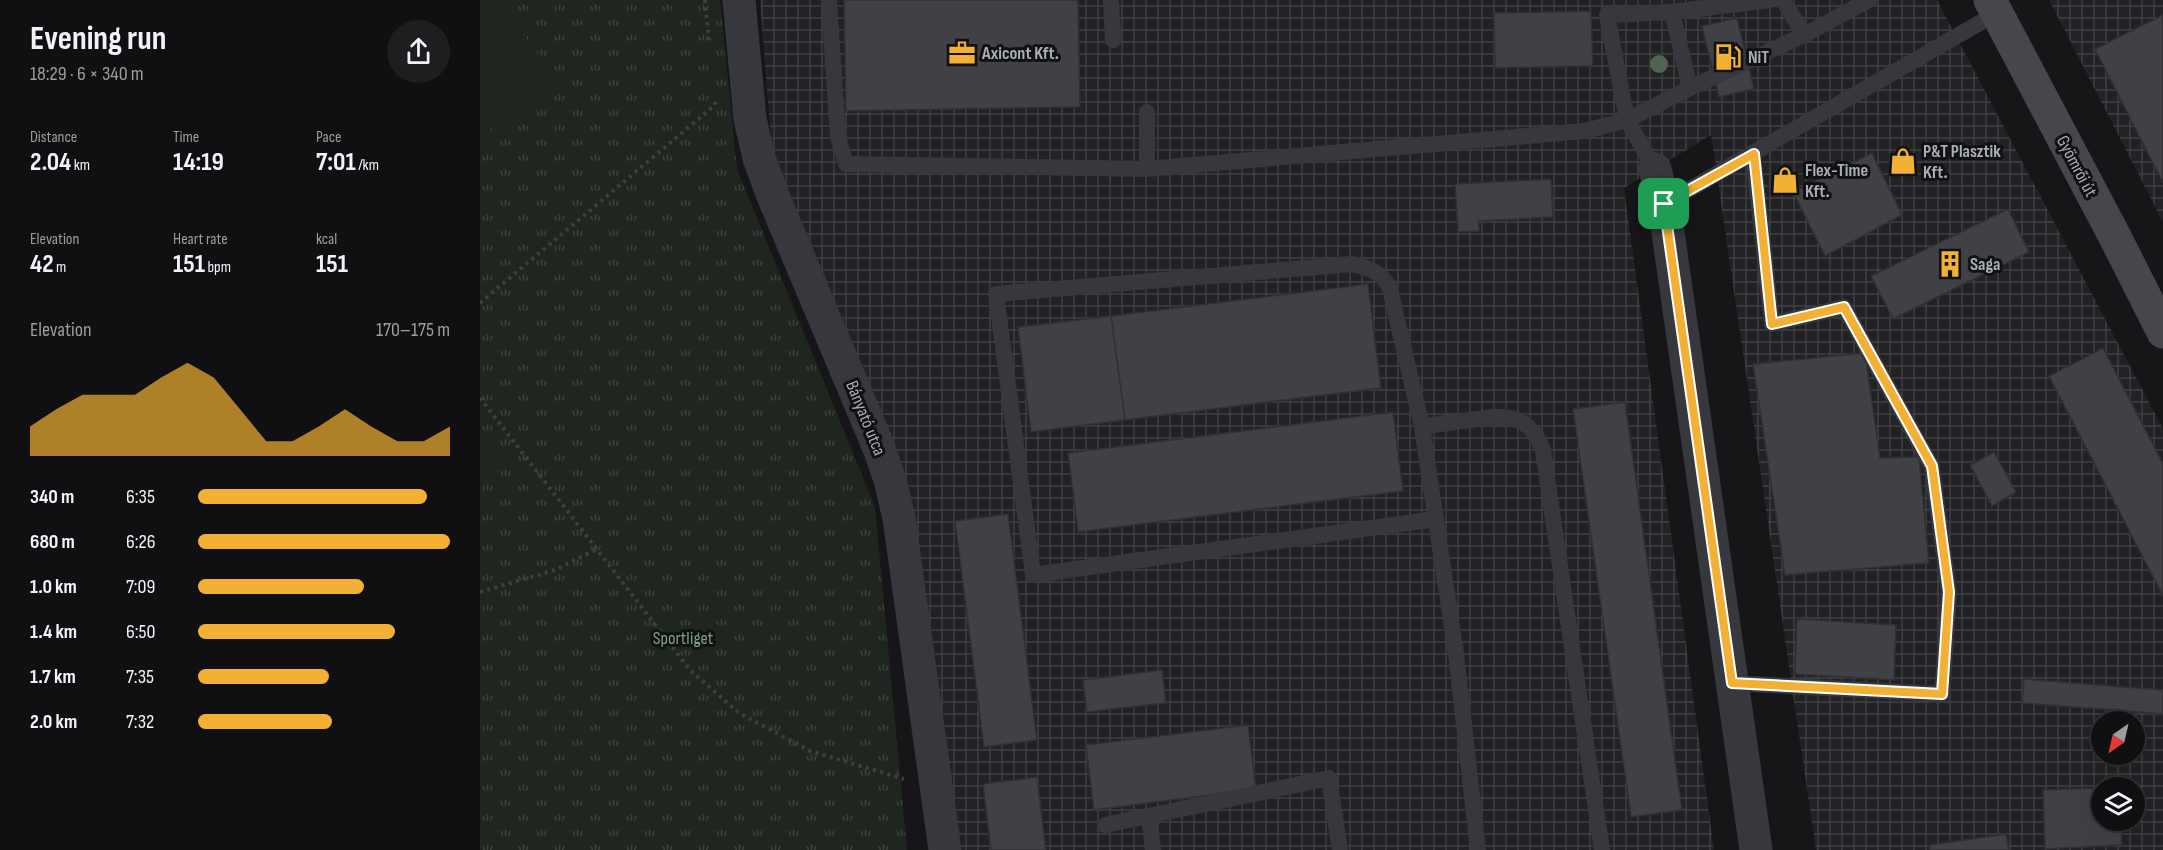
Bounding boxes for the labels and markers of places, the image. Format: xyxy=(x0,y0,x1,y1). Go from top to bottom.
office icon: Axicont Kft. xyxy=(947,38,977,68)
fuel station icon: NiT xyxy=(1713,42,1743,72)
place label: Axicont Kft. xyxy=(981,43,1059,64)
place label: NiT xyxy=(1748,47,1769,68)
place label: P&T Plasztik Kft. xyxy=(1923,141,2001,183)
shop icon: P&T Plasztik Kft. xyxy=(1888,146,1918,176)
place label: Flex-Time Kft. xyxy=(1805,160,1868,202)
shop icon: Flex-Time Kft. xyxy=(1770,165,1800,195)
pin xyxy=(1638,178,1689,229)
building icon: Saga xyxy=(1935,249,1965,279)
place label: Saga xyxy=(1970,254,2000,275)

